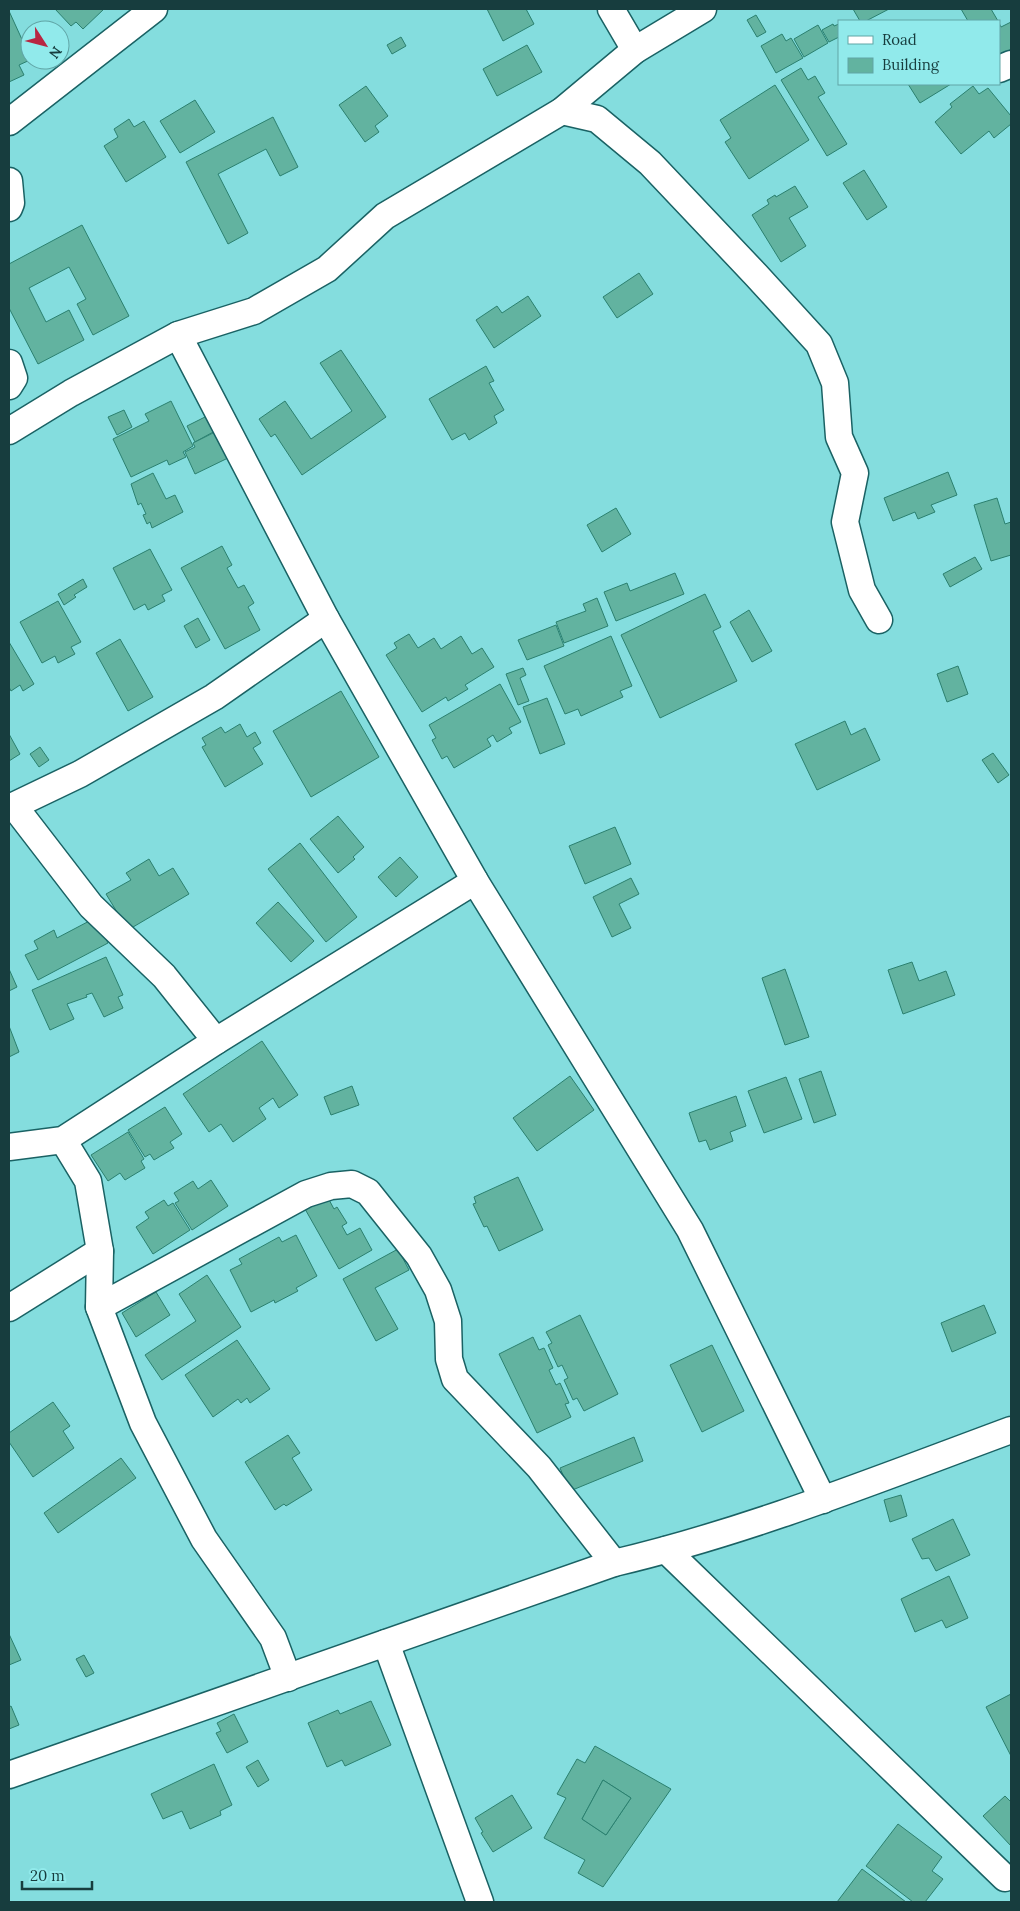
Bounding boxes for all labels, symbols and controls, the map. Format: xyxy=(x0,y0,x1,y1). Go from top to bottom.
north arrow xyxy=(20,20,70,70)
legend xyxy=(838,20,1000,85)
text: Road xyxy=(882,30,917,49)
text: N xyxy=(45,43,66,62)
text: Building xyxy=(882,55,940,74)
scale bar xyxy=(22,1858,92,1890)
text: 20 m xyxy=(30,1866,65,1885)

